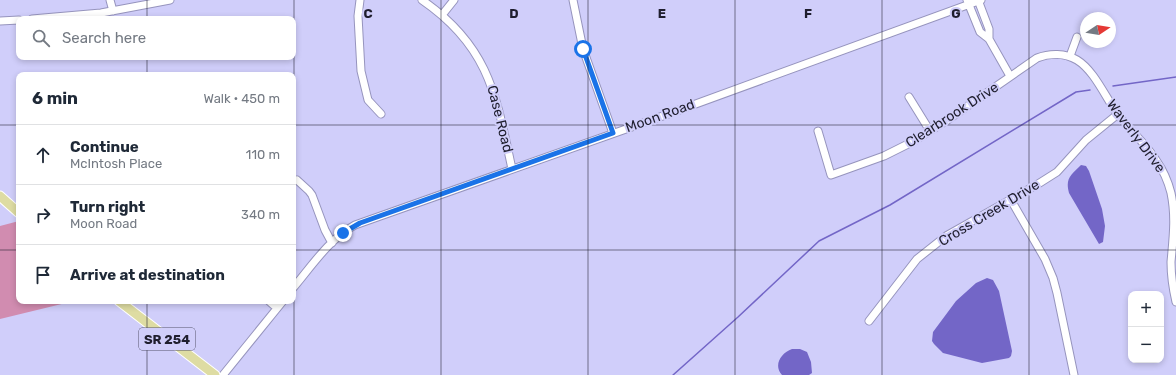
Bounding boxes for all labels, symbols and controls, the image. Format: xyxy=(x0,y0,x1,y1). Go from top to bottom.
text: C xyxy=(363,6,373,21)
text: D xyxy=(509,6,519,21)
text: E xyxy=(658,6,666,21)
text: F xyxy=(804,6,812,21)
text: G xyxy=(951,6,961,21)
north arrow xyxy=(1080,12,1116,48)
search box xyxy=(16,16,296,60)
icon: search xyxy=(30,27,52,49)
text: Search here xyxy=(62,29,146,47)
route start xyxy=(574,40,592,58)
street label: Clearbrook Drive xyxy=(902,79,1002,151)
street label: Case Road xyxy=(483,84,517,154)
text: 6 min xyxy=(32,88,78,108)
text: Walk · 450 m xyxy=(204,91,280,106)
street label: Moon Road xyxy=(623,96,697,136)
street label: Waverly Drive xyxy=(1103,96,1169,176)
text: Continue xyxy=(70,138,139,156)
icon: ahead xyxy=(32,144,54,166)
text: 110 m xyxy=(246,147,280,162)
text: McIntosh Place xyxy=(70,156,162,171)
street label: Cross Creek Drive xyxy=(935,176,1043,250)
text: Turn right xyxy=(70,198,145,216)
icon: right xyxy=(32,204,54,226)
text: 340 m xyxy=(241,207,280,222)
text: Moon Road xyxy=(70,216,137,231)
route end xyxy=(334,224,352,242)
icon: arrive xyxy=(32,264,54,286)
text: Arrive at destination xyxy=(70,266,225,284)
map controls xyxy=(1128,291,1164,363)
button: + xyxy=(1128,291,1164,327)
button: − xyxy=(1128,327,1164,363)
road number: SR 254 xyxy=(139,328,195,350)

